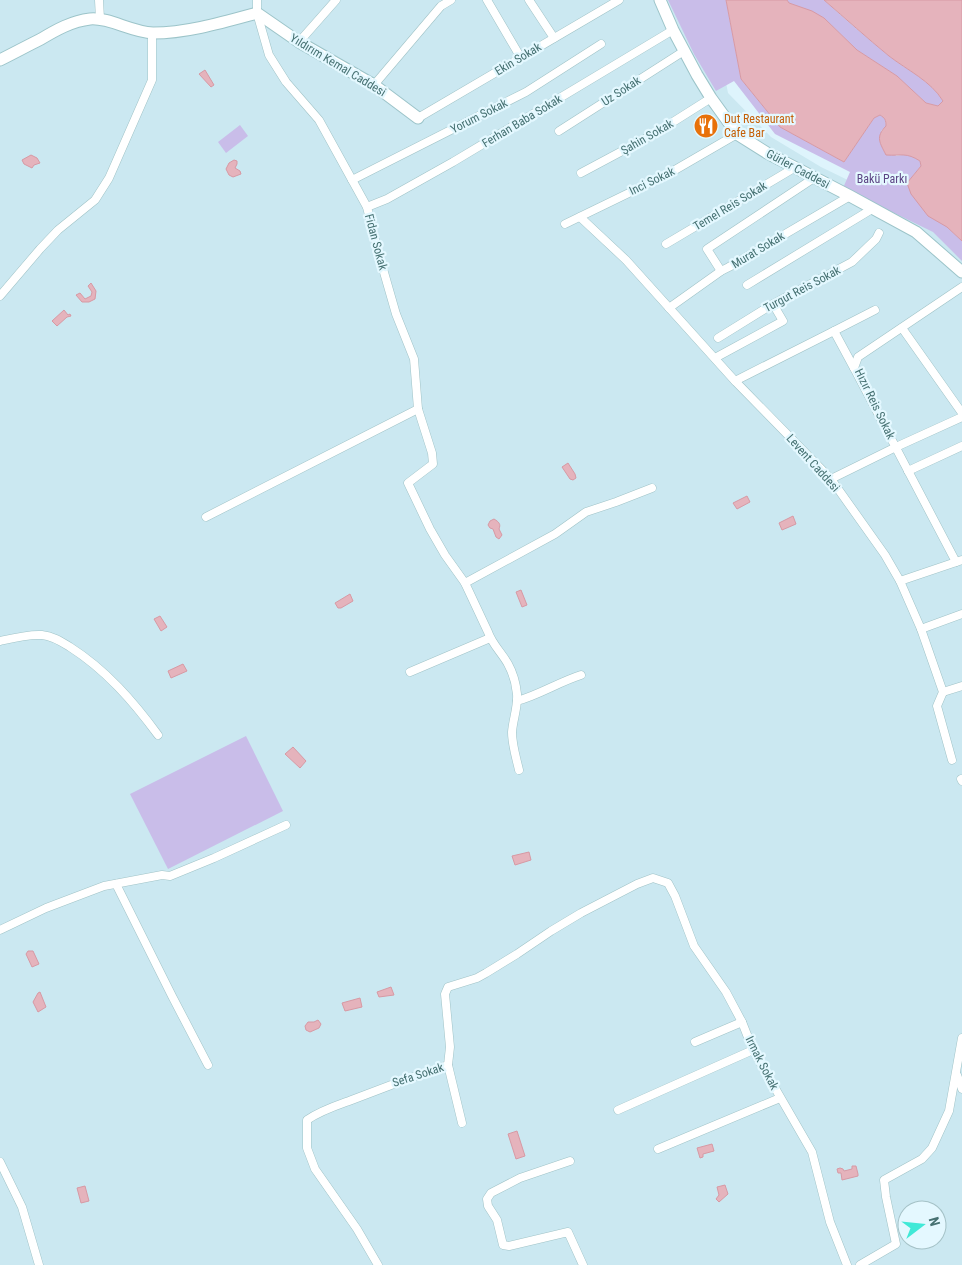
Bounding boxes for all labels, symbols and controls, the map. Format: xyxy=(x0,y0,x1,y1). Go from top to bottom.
street label: Yıldırım Kemal Caddesi xyxy=(287,31,389,99)
street label: Ekin Sokak xyxy=(492,39,544,78)
street label: Uz Sokak xyxy=(599,73,644,109)
street label: Ferhan Baba Sokak xyxy=(480,91,565,150)
street label: Yorum Sokak xyxy=(448,95,510,136)
place label: Dut Restaurant Cafe Bar xyxy=(724,112,795,140)
restaurant icon: Dut Restaurant Cafe Bar xyxy=(693,113,719,139)
street label: Şahin Sokak xyxy=(618,116,676,158)
street label: Gürler Caddesi xyxy=(764,146,832,192)
street label: Inci Sokak xyxy=(627,164,677,198)
park label: Bakü Parkı xyxy=(857,172,907,186)
street label: Temel Reis Sokak xyxy=(691,178,770,233)
street label: Fidan Sokak xyxy=(362,212,390,272)
street label: Murat Sokak xyxy=(729,228,787,271)
street label: Turgut Reis Sokak xyxy=(761,263,843,315)
street label: Hızır Reis Sokak xyxy=(852,367,898,442)
street label: Levent Caddesi xyxy=(784,431,842,495)
street label: Irmak Sokak xyxy=(743,1034,782,1093)
street label: Sefa Sokak xyxy=(391,1060,446,1090)
north arrow xyxy=(897,1200,947,1250)
text: N xyxy=(926,1215,943,1228)

